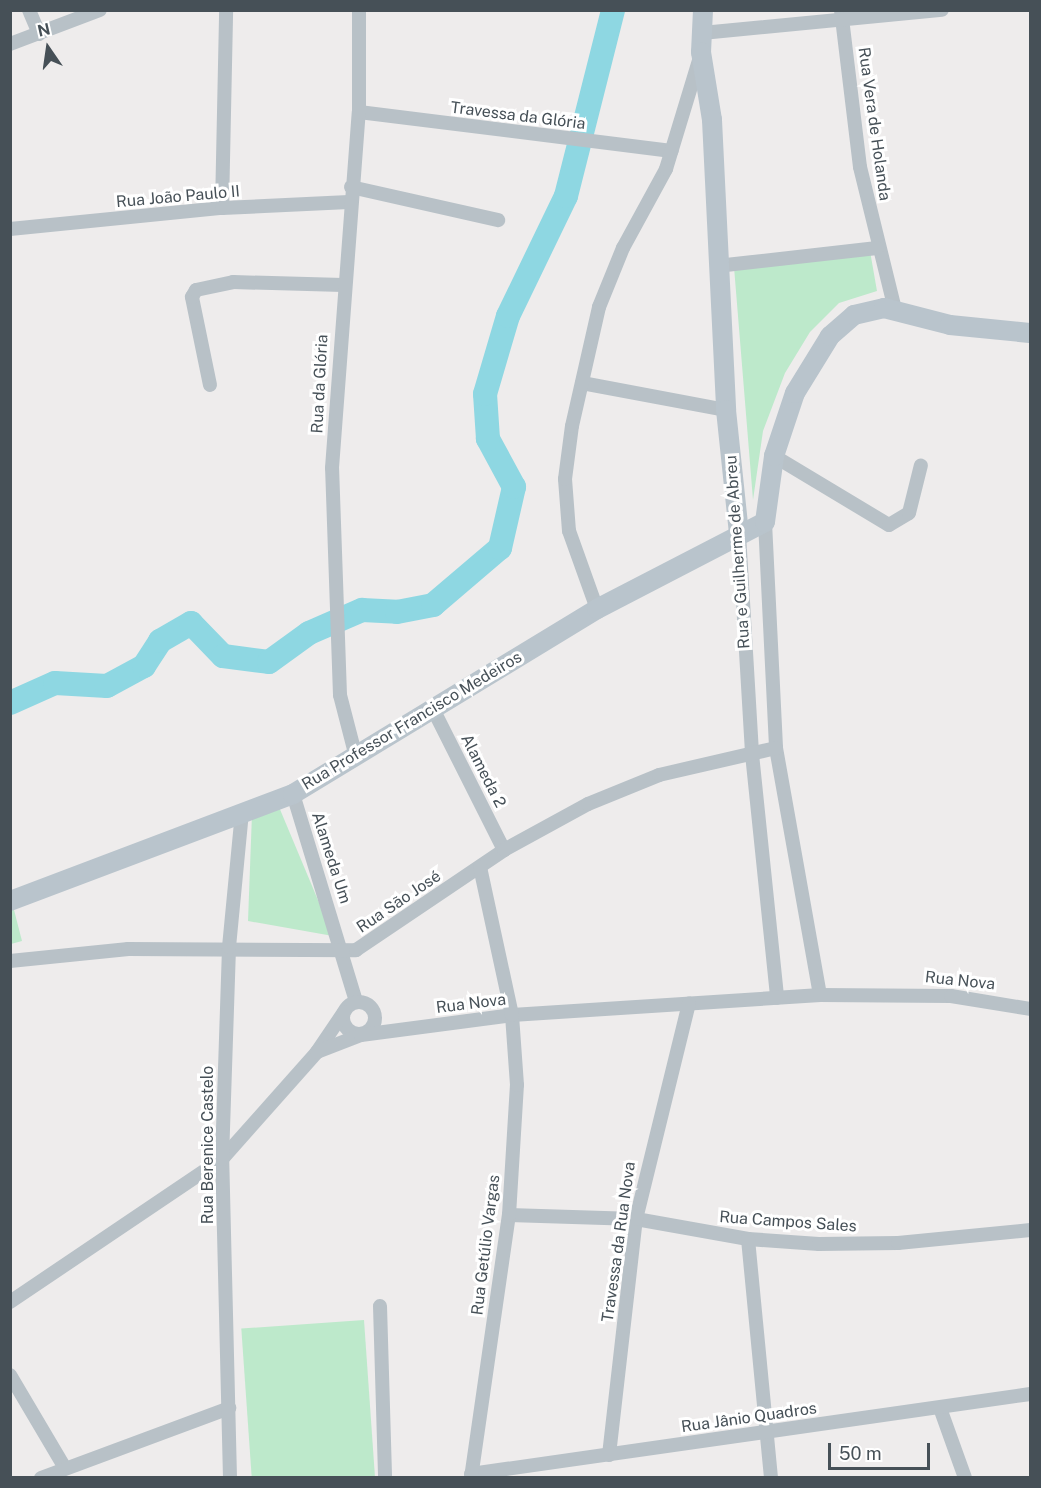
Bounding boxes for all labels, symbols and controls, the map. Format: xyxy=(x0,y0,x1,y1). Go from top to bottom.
north arrow xyxy=(18,18,78,78)
text: N xyxy=(36,19,52,41)
street label: Rua Vera de Holanda xyxy=(854,46,894,202)
street label: Travessa da Glória xyxy=(449,98,587,134)
street label: Rua João Paulo II xyxy=(115,182,241,212)
street label: Rua da Glória xyxy=(308,334,332,434)
street label: Rua e Guilherme de Abreu xyxy=(722,454,754,650)
street label: Rua Professor Francisco Medeiros xyxy=(299,648,525,794)
street label: Alameda 2 xyxy=(456,731,510,811)
street label: Alameda Um xyxy=(307,810,355,906)
street label: Rua São José xyxy=(353,867,445,937)
street label: Rua Nova xyxy=(924,968,996,994)
street label: Rua Nova xyxy=(435,990,507,1018)
street label: Rua Berenice Castelo xyxy=(198,1066,218,1224)
street label: Travessa da Rua Nova xyxy=(598,1160,640,1324)
street label: Rua Getúlio Vargas xyxy=(468,1173,504,1317)
street label: Rua Campos Sales xyxy=(719,1208,857,1236)
street label: Rua Jânio Quadros xyxy=(680,1399,818,1437)
scale bar xyxy=(831,1431,933,1469)
text: 50 m xyxy=(839,1443,882,1464)

